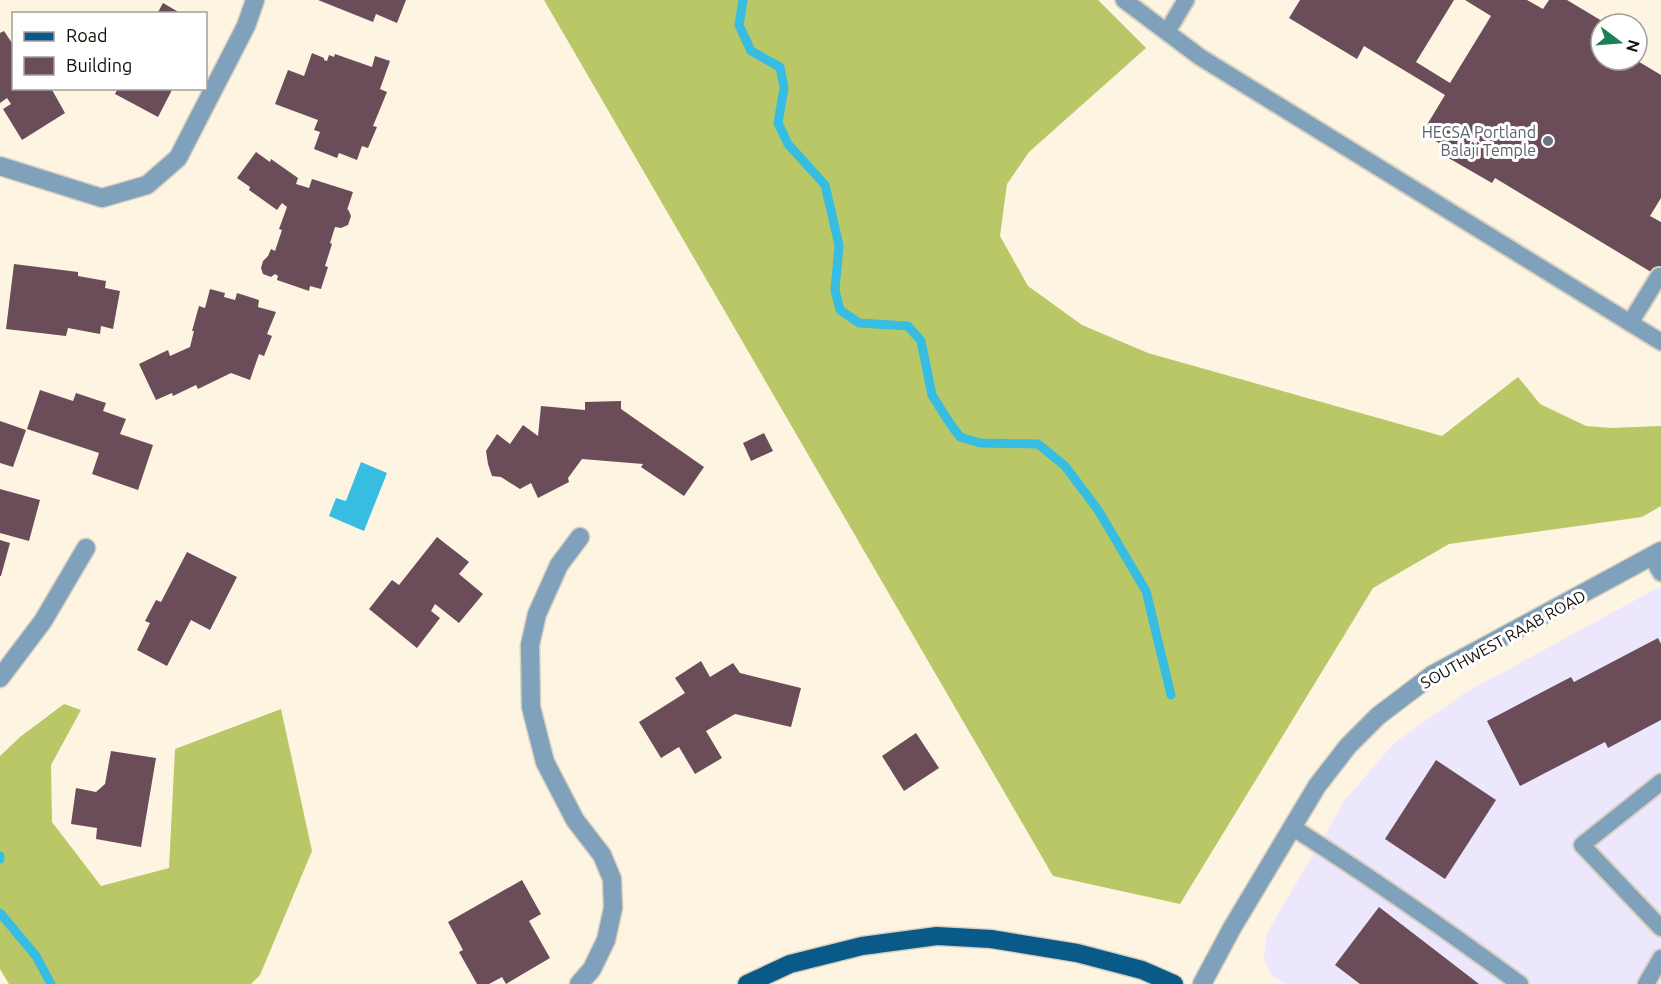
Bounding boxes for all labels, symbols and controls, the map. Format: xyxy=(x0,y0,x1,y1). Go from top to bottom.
legend xyxy=(12,12,207,90)
north arrow xyxy=(1589,12,1649,72)
text: Road xyxy=(66,25,108,45)
text: N xyxy=(1623,38,1644,54)
text: Building xyxy=(66,55,132,75)
place label: HECSA Portland Balaji Temple xyxy=(1422,123,1536,159)
marker: HECSA Portland Balaji Temple xyxy=(1541,134,1555,148)
street label: SOUTHWEST RAAB ROAD xyxy=(1417,586,1589,692)

